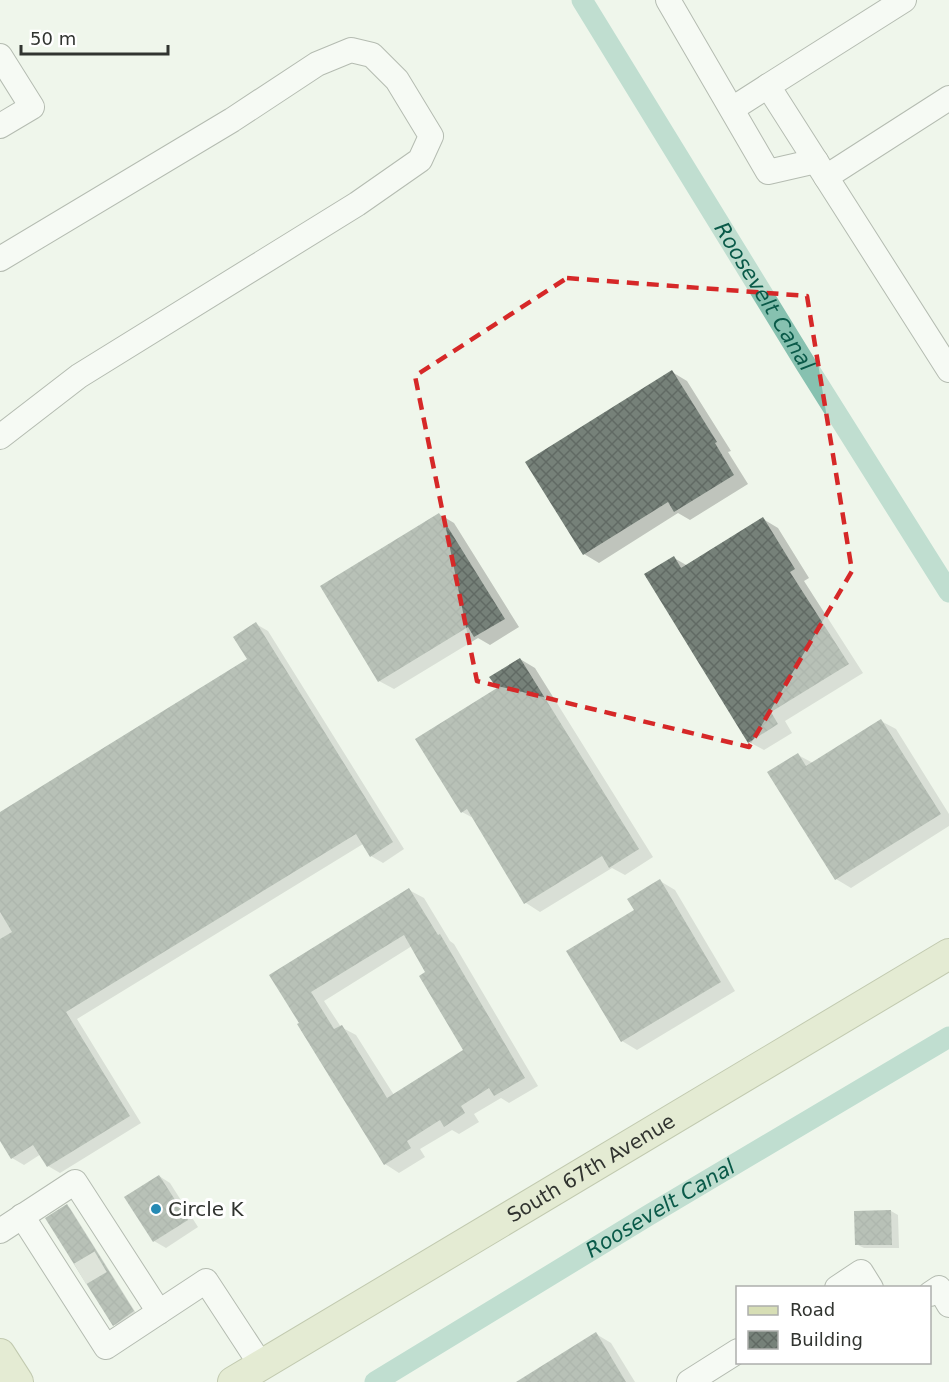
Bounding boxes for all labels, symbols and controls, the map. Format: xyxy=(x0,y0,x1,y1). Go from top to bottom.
scale bar xyxy=(21,18,168,56)
text: 50 m xyxy=(30,28,76,49)
water label: Roosevelt Canal xyxy=(709,218,819,375)
street label: South 67th Avenue xyxy=(503,1109,679,1227)
water label: Roosevelt Canal xyxy=(581,1155,740,1263)
place label: Circle K xyxy=(168,1197,245,1221)
marker: Circle K xyxy=(149,1202,163,1216)
legend xyxy=(736,1286,931,1364)
text: Road xyxy=(790,1299,835,1320)
text: Building xyxy=(790,1329,863,1350)

